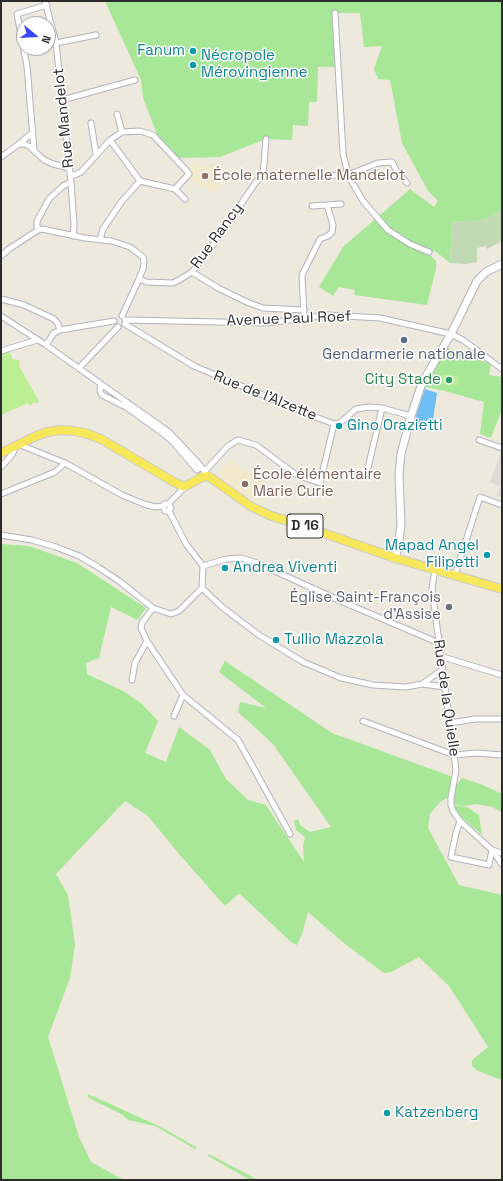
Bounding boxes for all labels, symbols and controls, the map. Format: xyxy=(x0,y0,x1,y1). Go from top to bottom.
north arrow xyxy=(16,16,56,56)
text: N xyxy=(39,34,54,45)
place label: Fanum xyxy=(137,42,185,60)
marker: Fanum xyxy=(188,46,198,56)
place label: Nécropole Mérovingienne xyxy=(201,47,308,82)
marker: Nécropole Mérovingienne xyxy=(188,60,198,70)
street label: Rue Mandelot xyxy=(50,67,78,169)
place label: École maternelle Mandelot xyxy=(213,167,405,185)
marker: École maternelle Mandelot xyxy=(200,171,210,181)
street label: Rue Rancy xyxy=(187,200,247,272)
street label: Avenue Paul Roef xyxy=(226,308,352,330)
marker: Gendarmerie nationale xyxy=(399,335,409,345)
place label: Gendarmerie nationale xyxy=(322,346,486,364)
street label: Rue de l'Alzette xyxy=(211,367,319,425)
place label: City Stade xyxy=(365,371,441,389)
marker: City Stade xyxy=(444,375,454,385)
place label: Gino Orazietti xyxy=(347,417,443,435)
marker: Gino Orazietti xyxy=(334,421,344,431)
place label: École élémentaire Marie Curie xyxy=(253,466,382,501)
marker: École élémentaire Marie Curie xyxy=(240,479,250,489)
road number: D 16 xyxy=(287,514,323,538)
place label: Mapad Angel Filipetti xyxy=(385,537,479,572)
marker: Mapad Angel Filipetti xyxy=(482,550,492,560)
place label: Andrea Viventi xyxy=(233,559,337,577)
marker: Andrea Viventi xyxy=(220,563,230,573)
place label: Église Saint-François d'Assise xyxy=(290,589,441,624)
marker: Église Saint-François d'Assise xyxy=(444,602,454,612)
place label: Tullio Mazzola xyxy=(284,631,384,649)
marker: Tullio Mazzola xyxy=(271,635,281,645)
street label: Rue de la Quielle xyxy=(429,638,463,758)
place label: Katzenberg xyxy=(395,1104,478,1122)
marker: Katzenberg xyxy=(382,1108,392,1118)

